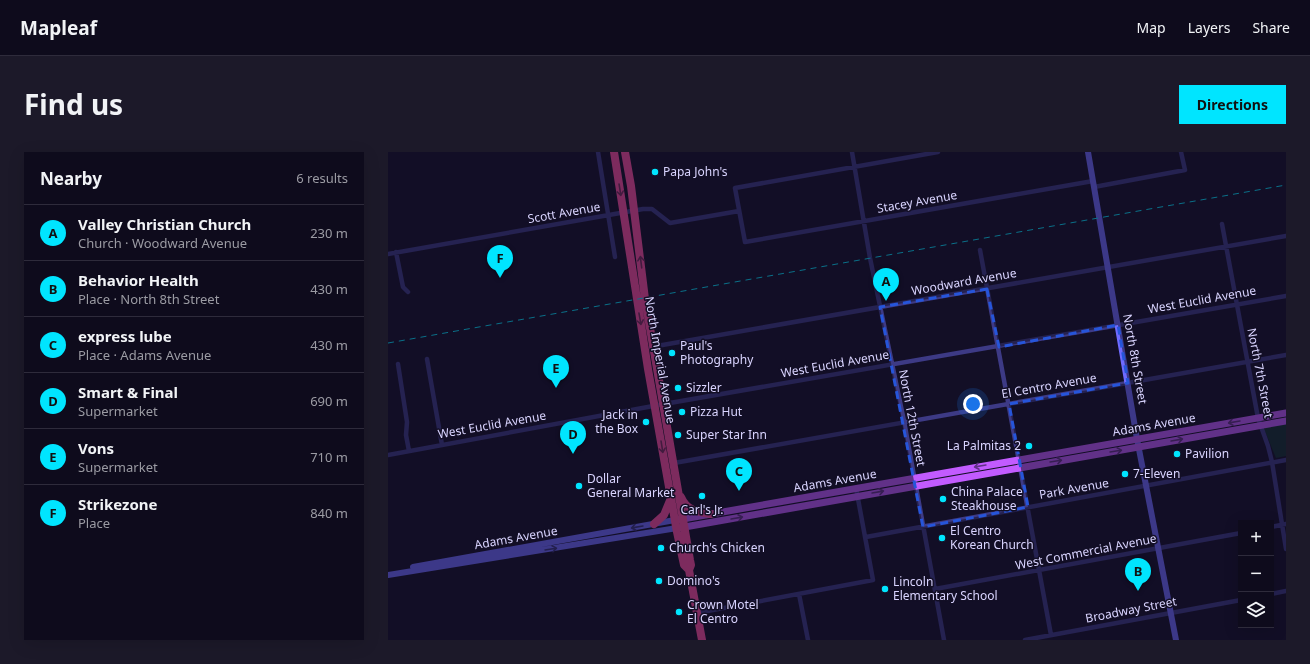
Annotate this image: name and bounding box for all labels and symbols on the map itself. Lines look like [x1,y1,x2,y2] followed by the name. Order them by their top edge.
[663,163,728,180] place label: Papa John's
[650,167,660,177] marker: Papa John's
[617,184,625,197] one-way arrow
[875,186,959,217] street label: Stacey Avenue
[526,198,602,227] street label: Scott Avenue
[487,245,513,278] pin: F
[637,256,645,269] one-way arrow
[910,264,1018,299] street label: Woodward Avenue
[873,268,899,301] pin: A
[1146,282,1258,317] street label: West Euclid Avenue
[641,295,680,425] street label: North Imperial Avenue
[636,312,644,325] one-way arrow
[1119,312,1152,406] street label: North 8th Street
[1243,326,1278,420] street label: North 7th Street
[680,337,754,368] place label: Paul's Photography
[779,346,891,381] street label: West Euclid Avenue
[667,348,677,358] marker: Paul's Photography
[543,355,569,388] pin: E
[895,368,930,468] street label: North 12th Street
[1000,369,1098,402] street label: El Centro Avenue
[686,379,722,396] place label: Sizzler
[673,383,683,393] marker: Sizzler
[963,394,983,414] your location
[690,403,743,420] place label: Pizza Hut
[595,406,639,437] place label: Jack in the Box
[436,407,548,442] street label: West Euclid Avenue
[677,407,687,417] marker: Pizza Hut
[1111,409,1197,440] street label: Adams Avenue
[641,417,651,427] marker: Jack in the Box
[1228,419,1241,427] one-way arrow
[560,421,586,454] pin: D
[686,426,767,443] place label: Super Star Inn
[673,430,683,440] marker: Super Star Inn
[1171,436,1184,444] one-way arrow
[947,437,1021,454] place label: La Palmitas 2
[659,440,667,453] one-way arrow
[1024,441,1034,451] marker: La Palmitas 2
[1185,445,1229,462] place label: Pavilion
[1109,447,1122,455] one-way arrow
[1172,449,1182,459] marker: Pavilion
[1049,457,1062,465] one-way arrow
[726,458,752,491] pin: C
[974,462,987,470] one-way arrow
[792,465,878,496] street label: Adams Avenue
[1133,465,1180,482] place label: 7-Eleven
[1120,469,1130,479] marker: 7-Eleven
[587,470,675,501] place label: Dollar General Market
[1038,474,1110,503] street label: Park Avenue
[574,481,584,491] marker: Dollar General Market
[951,483,1023,514] place label: China Palace Steakhouse
[871,488,884,496] one-way arrow
[697,491,707,501] marker: Carl's Jr.
[938,494,948,504] marker: China Palace Steakhouse
[680,501,724,518] place label: Carl's Jr.
[730,513,743,521] one-way arrow
[473,522,559,553] street label: Adams Avenue
[950,522,1034,553] place label: El Centro Korean Church
[631,523,644,531] one-way arrow
[1014,529,1158,574] street label: West Commercial Avenue
[937,533,947,543] marker: El Centro Korean Church
[669,539,765,556] place label: Church's Chicken
[656,543,666,553] marker: Church's Chicken
[544,545,557,553] one-way arrow
[1125,558,1151,591] pin: B
[667,572,720,589] place label: Domino's
[893,573,998,604] place label: Lincoln Elementary School
[654,576,664,586] marker: Domino's
[880,584,890,594] marker: Lincoln Elementary School
[1084,592,1179,627] street label: Broadway Street
[687,596,759,627] place label: Crown Motel El Centro
[674,607,684,617] marker: Crown Motel El Centro

